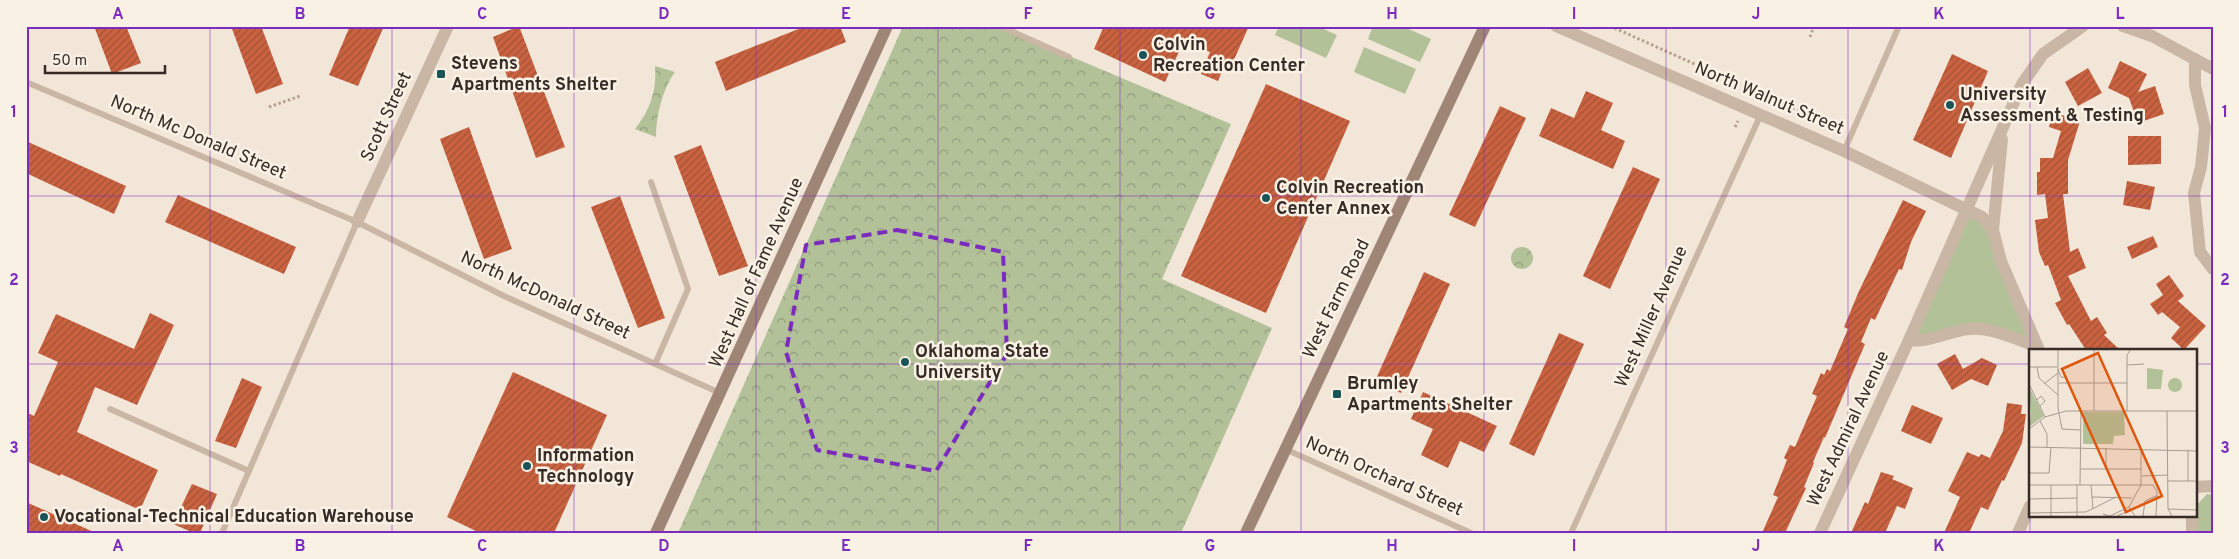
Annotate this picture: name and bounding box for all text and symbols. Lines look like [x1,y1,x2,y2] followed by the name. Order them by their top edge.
[112,5,124,25] text: A
[294,5,306,25] text: B
[477,5,487,25] text: C
[658,5,670,25] text: D
[841,5,851,25] text: E
[1023,5,1033,25] text: F
[1205,5,1215,25] text: G
[1386,5,1398,25] text: H
[1572,5,1576,25] text: I
[1752,5,1760,25] text: J
[1933,5,1945,25] text: K
[2115,5,2125,25] text: L
[1153,34,1306,78] place label: Colvin Recreation Center
[45,42,165,74] scale bar
[1137,49,1149,61] marker: Colvin Recreation Center
[52,52,87,71] text: 50 m
[451,53,617,97] place label: Stevens Apartments Shelter
[1691,57,1847,141] street label: North Walnut Street
[356,68,418,166] street label: Scott Street
[435,68,447,80] marker: Stevens Apartments Shelter
[1960,84,2144,128] place label: University Assessment & Testing
[107,91,289,185] street label: North Mc Donald Street
[1944,99,1956,111] marker: University Assessment & Testing
[11,103,17,123] text: 1
[2222,103,2228,123] text: 1
[705,174,809,372] street label: West Hall of Fame Avenue
[1276,177,1424,221] place label: Colvin Recreation Center Annex
[1260,192,1272,204] marker: Colvin Recreation Center Annex
[1298,236,1376,362] street label: West Farm Road
[1610,243,1694,391] street label: West Miller Avenue
[456,247,634,345] street label: North McDonald Street
[9,271,19,291] text: 2
[2220,271,2230,291] text: 2
[915,341,1049,385] place label: Oklahoma State University
[1803,347,1895,511] street label: West Admiral Avenue
[2029,349,2196,516] inset map
[899,356,911,368] marker: Oklahoma State University
[1347,373,1513,417] place label: Brumley Apartments Shelter
[1331,388,1343,400] marker: Brumley Apartments Shelter
[1302,432,1466,522] street label: North Orchard Street
[9,439,19,459] text: 3
[2220,439,2230,459] text: 3
[537,445,634,489] place label: Information Technology
[521,460,533,472] marker: Information Technology
[54,506,414,529] place label: Vocational-Technical Education Warehouse
[38,511,50,523] marker: Vocational-Technical Education Warehouse
[112,537,124,557] text: A
[294,537,306,557] text: B
[477,537,487,557] text: C
[658,537,670,557] text: D
[841,537,851,557] text: E
[1023,537,1033,557] text: F
[1205,537,1215,557] text: G
[1386,537,1398,557] text: H
[1572,537,1576,557] text: I
[1752,537,1760,557] text: J
[1933,537,1945,557] text: K
[2115,537,2125,557] text: L

